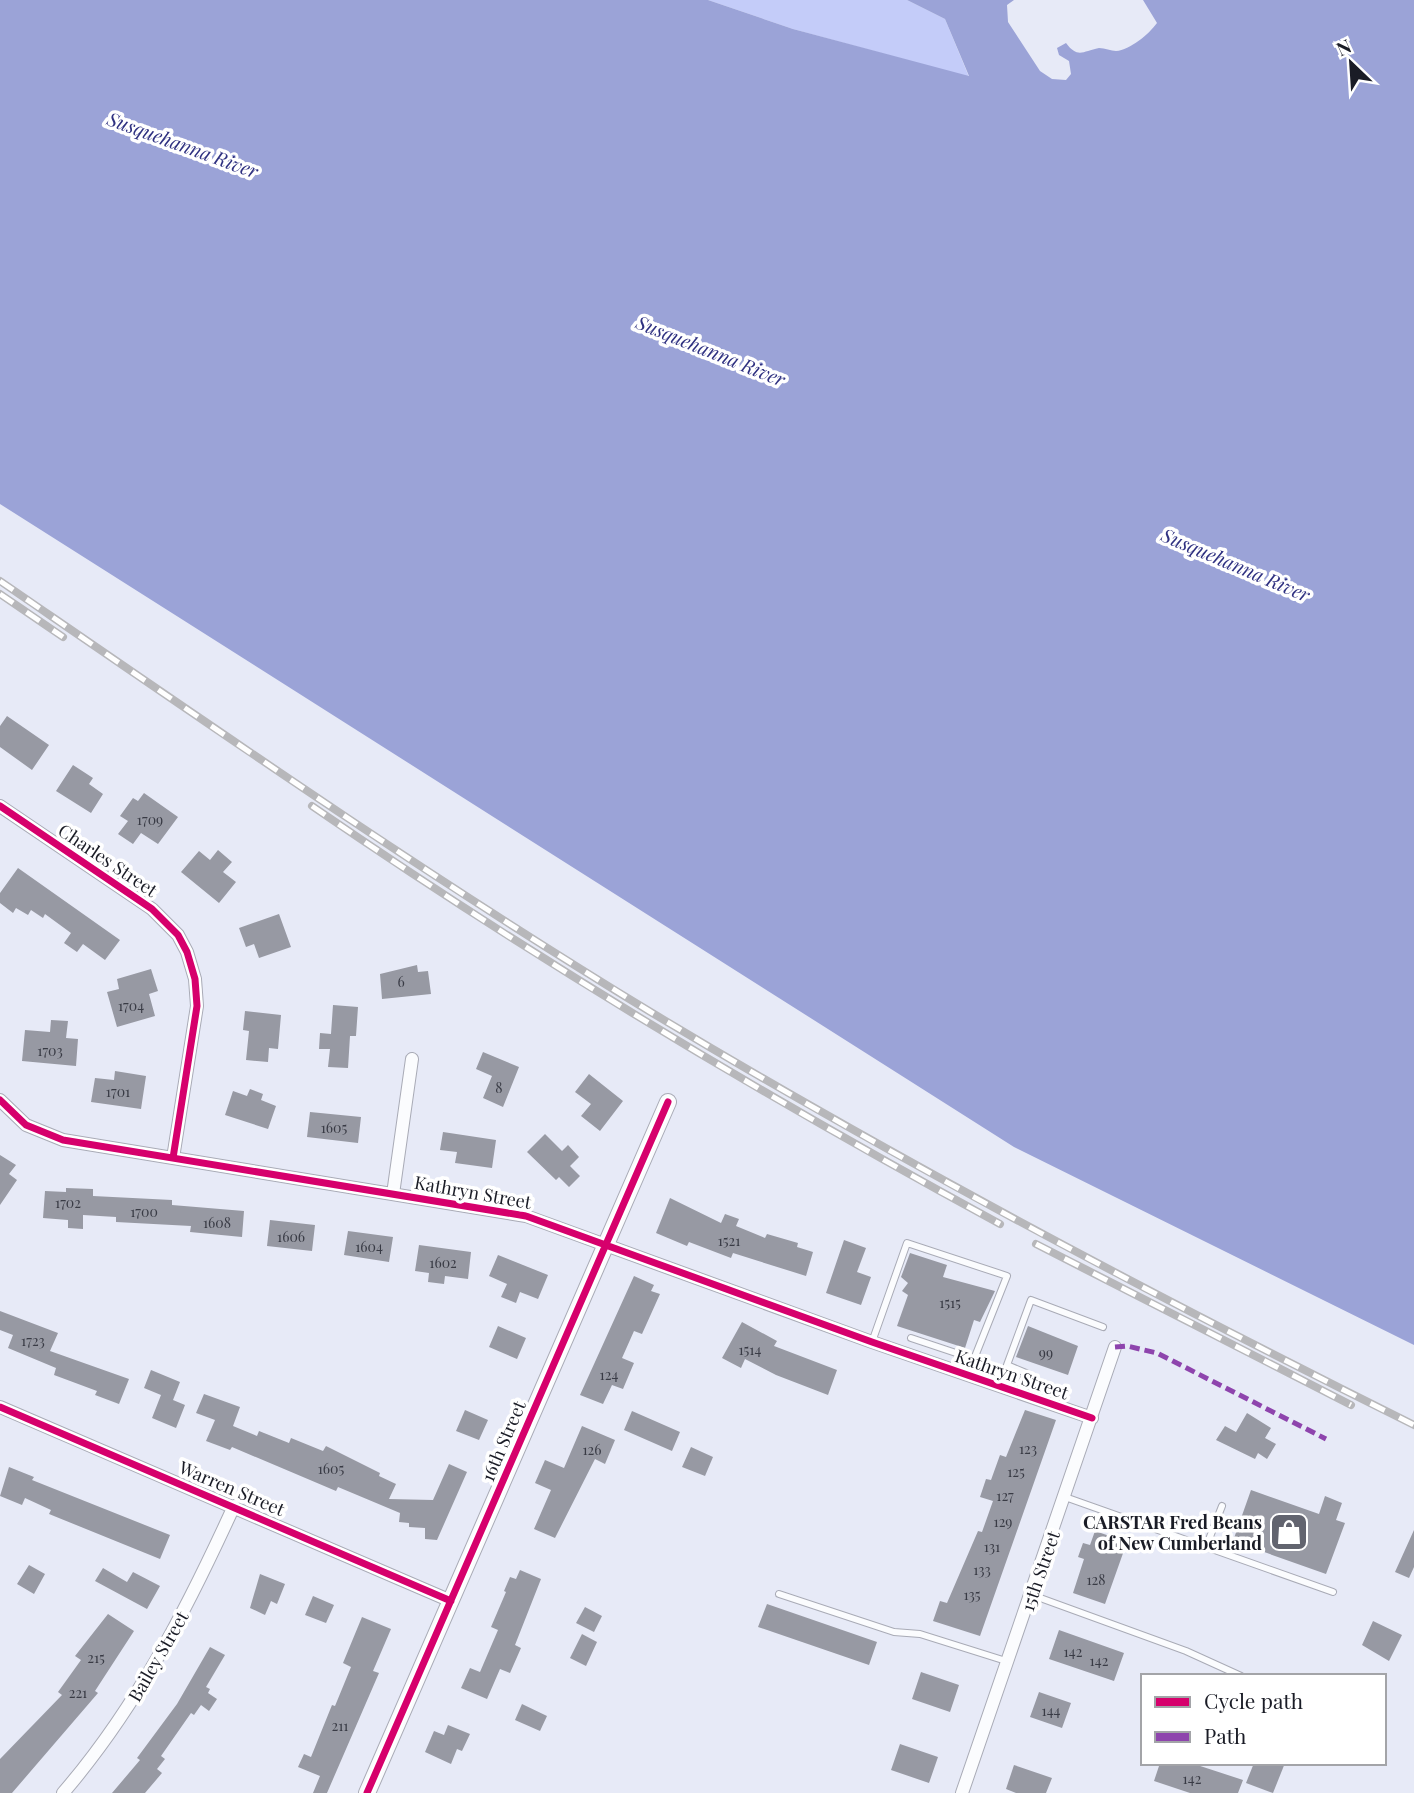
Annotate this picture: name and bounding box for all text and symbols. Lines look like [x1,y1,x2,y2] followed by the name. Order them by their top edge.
[1316,28,1386,98] north arrow
[1332,32,1355,61] text: N
[103,104,263,184] water label: Susquehanna River
[632,308,790,392] water label: Susquehanna River
[1157,521,1315,607] water label: Susquehanna River
[137,810,163,829] house number: 1709
[54,818,163,902] street label: Charles Street
[397,972,405,991] house number: 6
[118,996,144,1015] house number: 1704
[37,1041,63,1060] house number: 1703
[495,1078,503,1097] house number: 8
[106,1082,130,1101] house number: 1701
[321,1118,347,1137] house number: 1605
[413,1170,534,1214] street label: Kathryn Street
[55,1193,81,1212] house number: 1702
[130,1202,158,1221] house number: 1700
[203,1213,231,1232] house number: 1608
[277,1227,305,1246] house number: 1606
[718,1231,740,1250] house number: 1521
[355,1237,383,1256] house number: 1604
[429,1253,457,1272] house number: 1602
[939,1293,961,1312] house number: 1515
[21,1331,45,1350] house number: 1723
[739,1340,762,1359] house number: 1514
[952,1343,1072,1405] street label: Kathryn Street
[1039,1343,1053,1362] house number: 99
[600,1365,618,1384] house number: 124
[475,1396,531,1485] street label: 16th Street
[1019,1439,1037,1458] house number: 123
[582,1440,602,1459] house number: 126
[175,1455,289,1521] street label: Warren Street
[318,1459,344,1478] house number: 1605
[1007,1462,1025,1481] house number: 125
[996,1486,1014,1505] house number: 127
[1083,1510,1262,1555] place label: CARSTAR Fred Beans of New Cumberland
[1268,1511,1310,1553] shop icon: CARSTAR Fred Beans of New Cumberland
[993,1512,1013,1531] house number: 129
[1015,1527,1065,1614] street label: 15th Street
[984,1537,1000,1556] house number: 131
[973,1560,991,1579] house number: 133
[1086,1570,1106,1589] house number: 128
[963,1585,981,1604] house number: 135
[122,1606,194,1706] street label: Bailey Street
[1064,1642,1083,1661] house number: 142
[87,1648,105,1667] house number: 215
[1090,1651,1109,1670] house number: 142
[1141,1674,1386,1765] legend
[69,1683,87,1702] house number: 221
[1204,1686,1304,1714] text: Cycle path
[1041,1701,1061,1720] house number: 144
[331,1716,349,1735] house number: 211
[1204,1721,1247,1749] text: Path
[1183,1769,1202,1788] house number: 142

